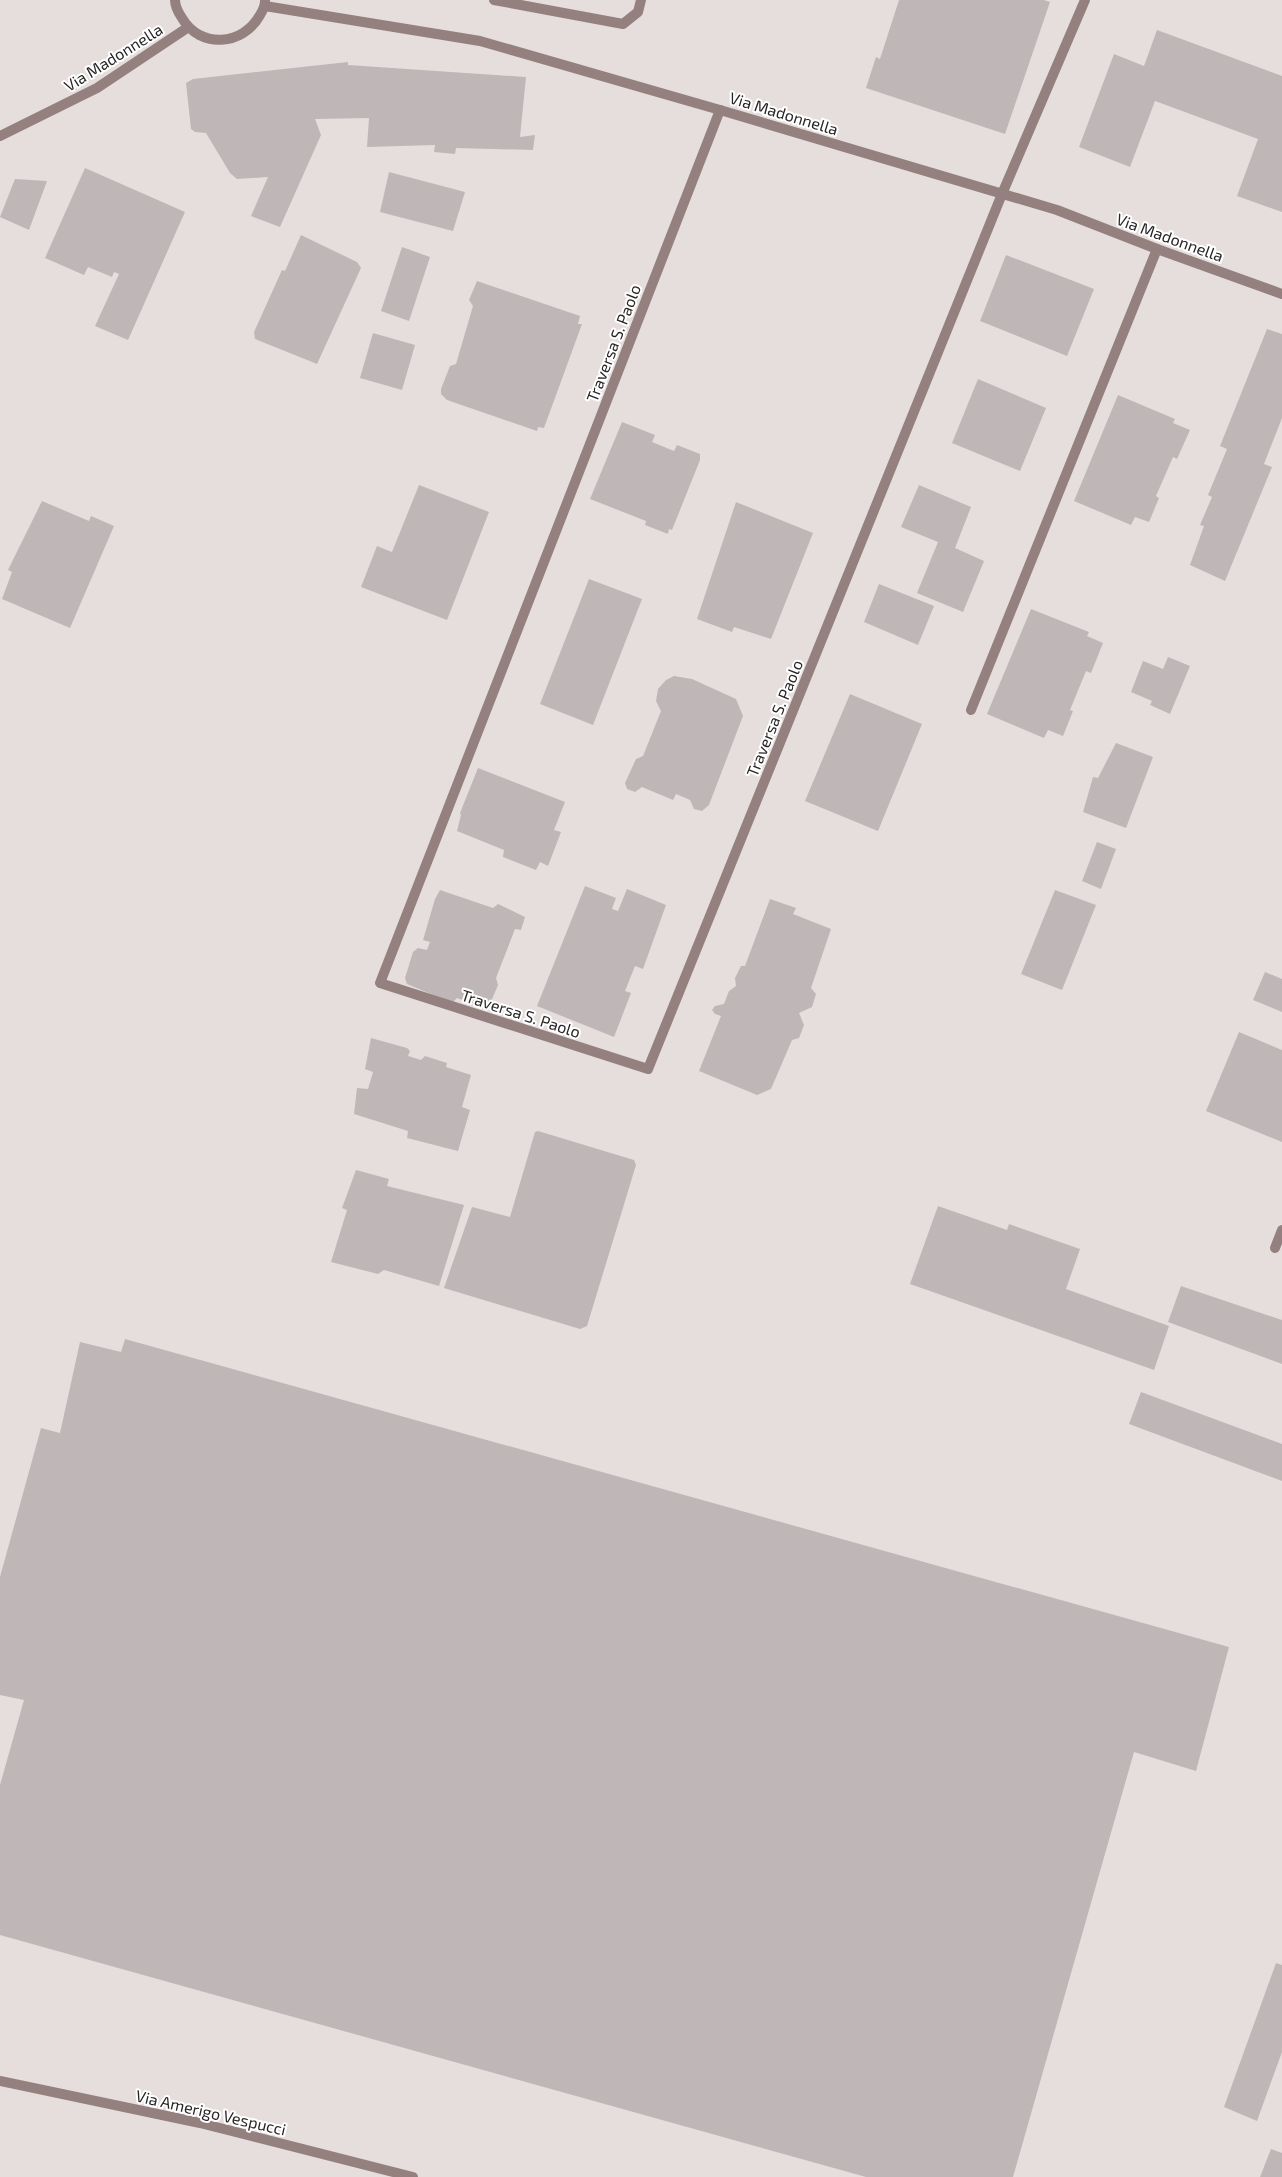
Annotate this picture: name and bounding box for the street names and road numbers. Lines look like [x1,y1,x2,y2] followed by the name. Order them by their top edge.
[60,19,166,95] street label: Via Madonnella
[727,87,841,139] street label: Via Madonnella
[1114,209,1226,265] street label: Via Madonnella
[582,282,644,404] street label: Traversa S. Paolo
[742,657,806,779] street label: Traversa S. Paolo
[459,985,583,1041] street label: Traversa S. Paolo
[134,2085,288,2139] street label: Via Amerigo Vespucci

